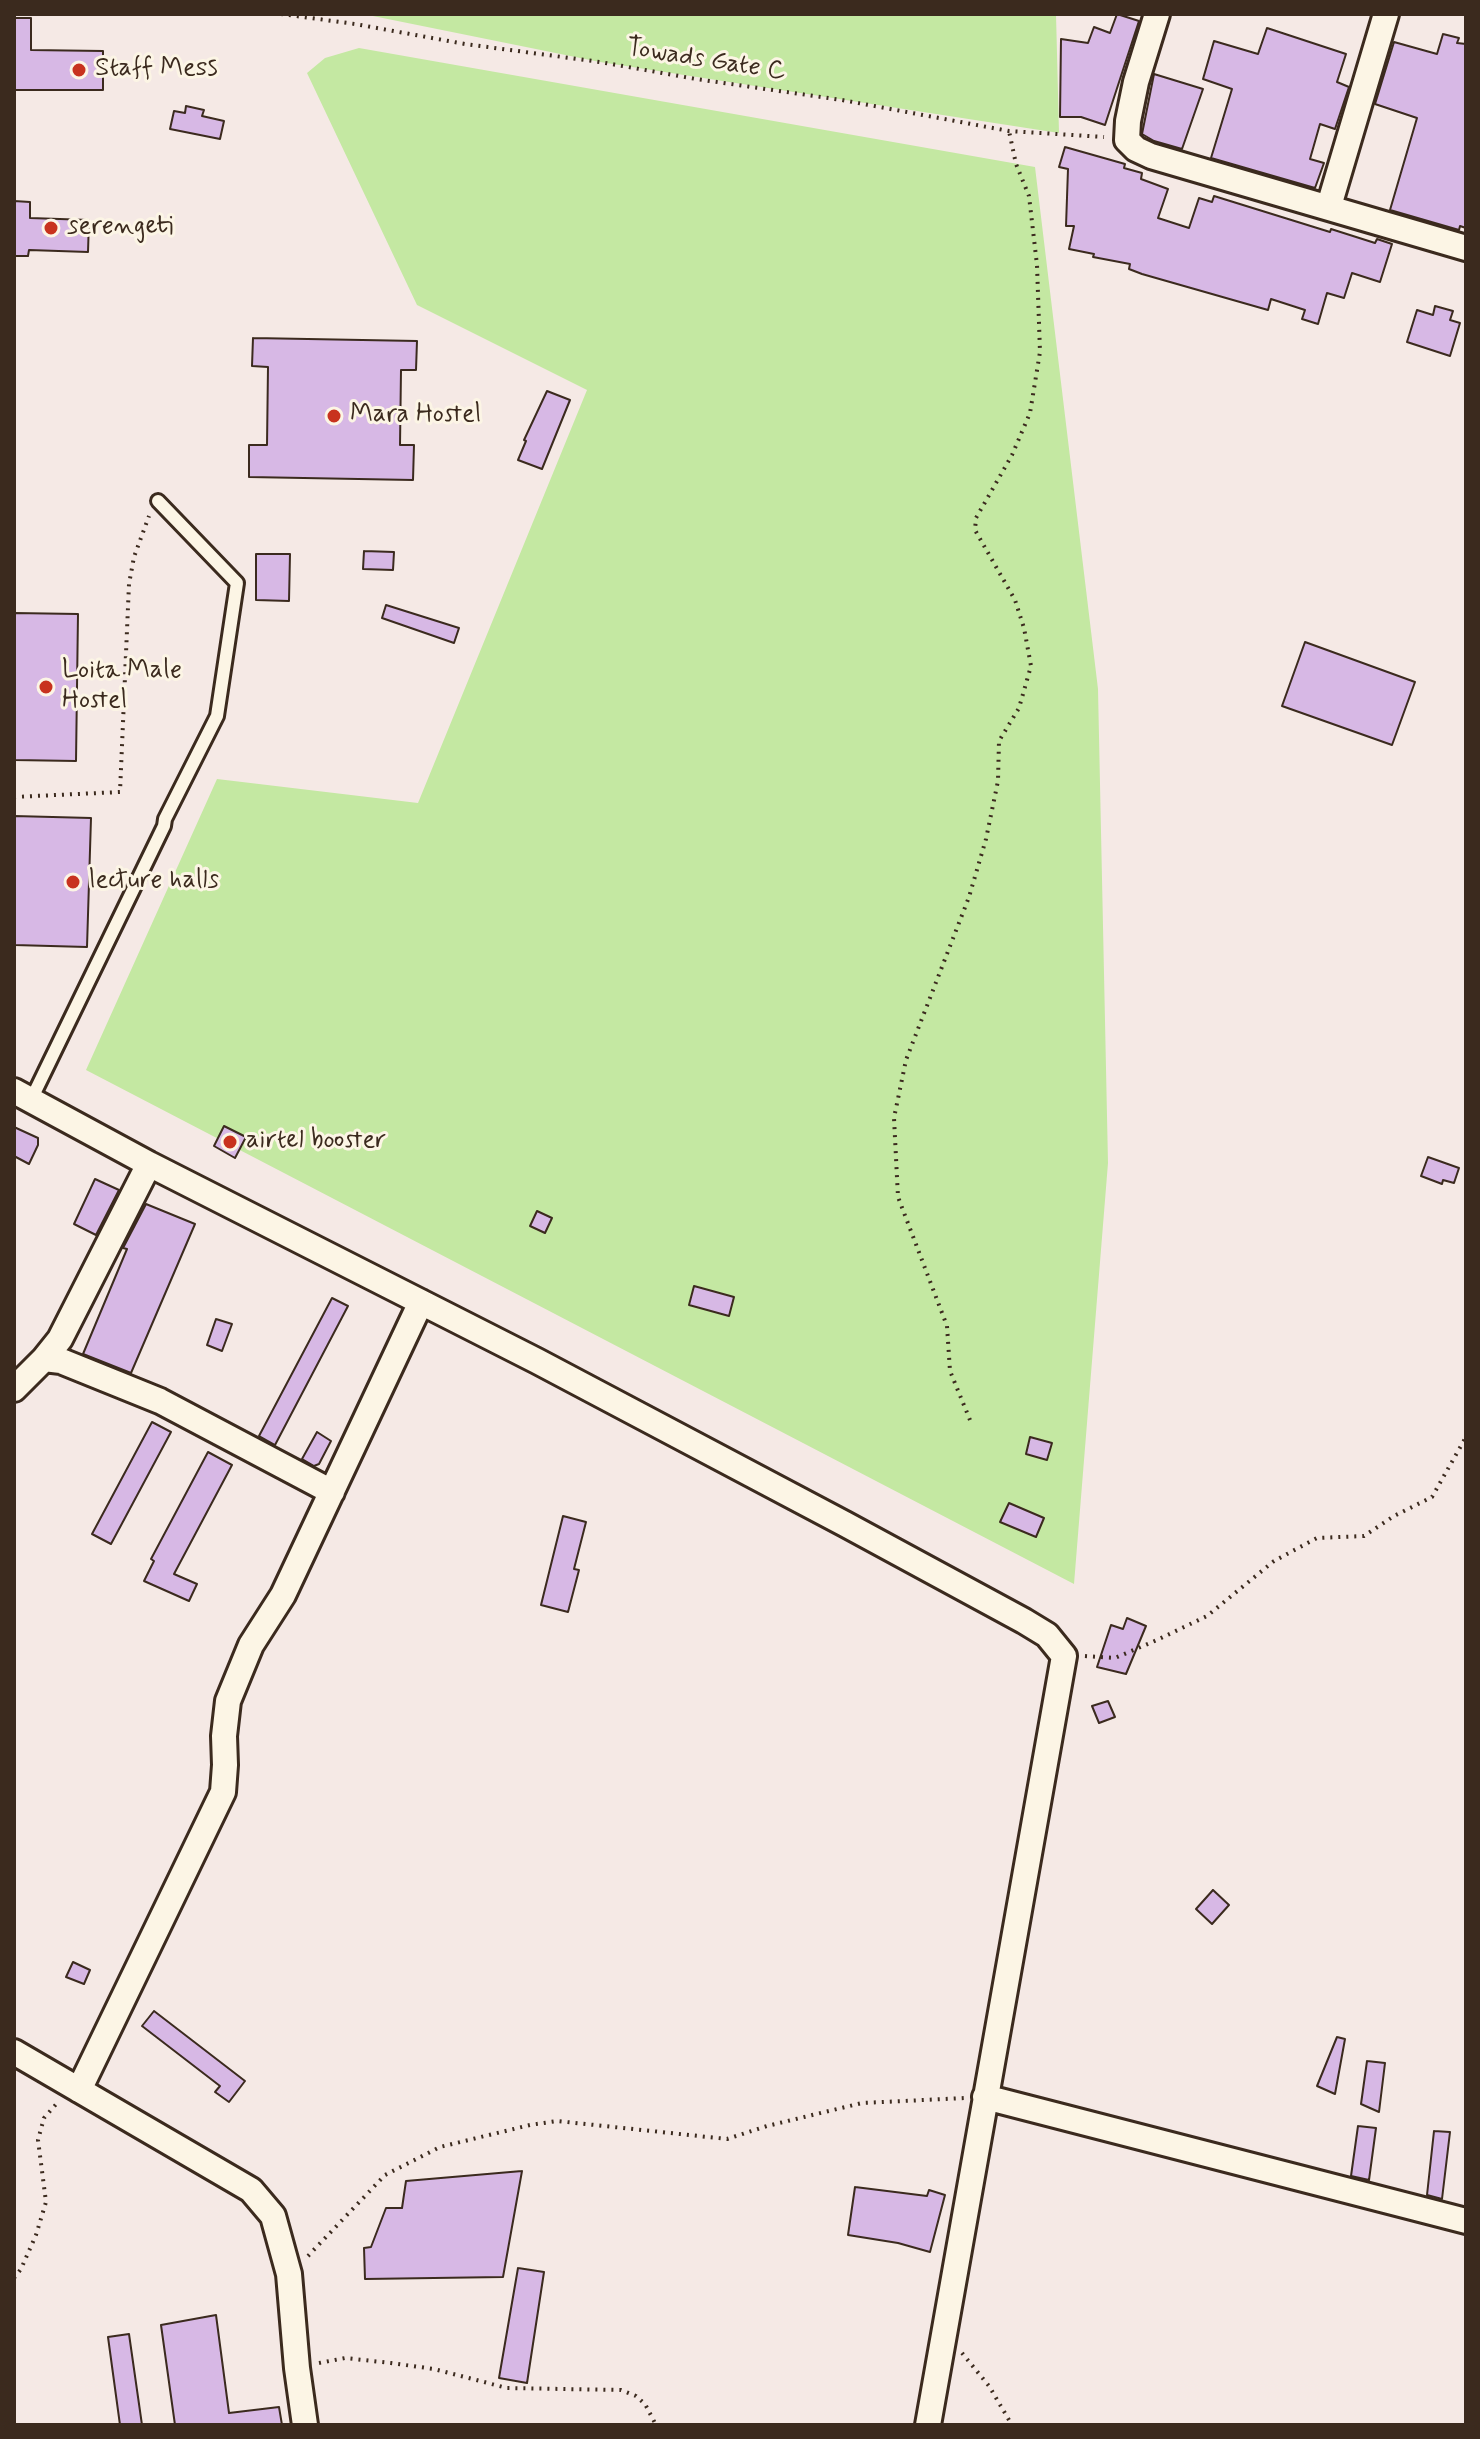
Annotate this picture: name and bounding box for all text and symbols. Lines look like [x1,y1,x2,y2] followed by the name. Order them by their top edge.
[624,33,788,89] street label: Towads Gate C
[95,54,218,86] place label: Staff Mess
[70,61,88,79] marker: Staff Mess
[67,212,173,244] place label: serengeti
[42,219,60,237] marker: serengeti
[350,400,481,432] place label: Mara Hostel
[325,407,343,425] marker: Mara Hostel
[62,656,182,718] place label: Loita Male Hostel
[37,678,55,696] marker: Loita Male Hostel
[89,866,219,898] place label: lecture halls
[64,873,82,891] marker: lecture halls
[246,1126,386,1158] place label: airtel booster
[221,1133,239,1151] marker: airtel booster

